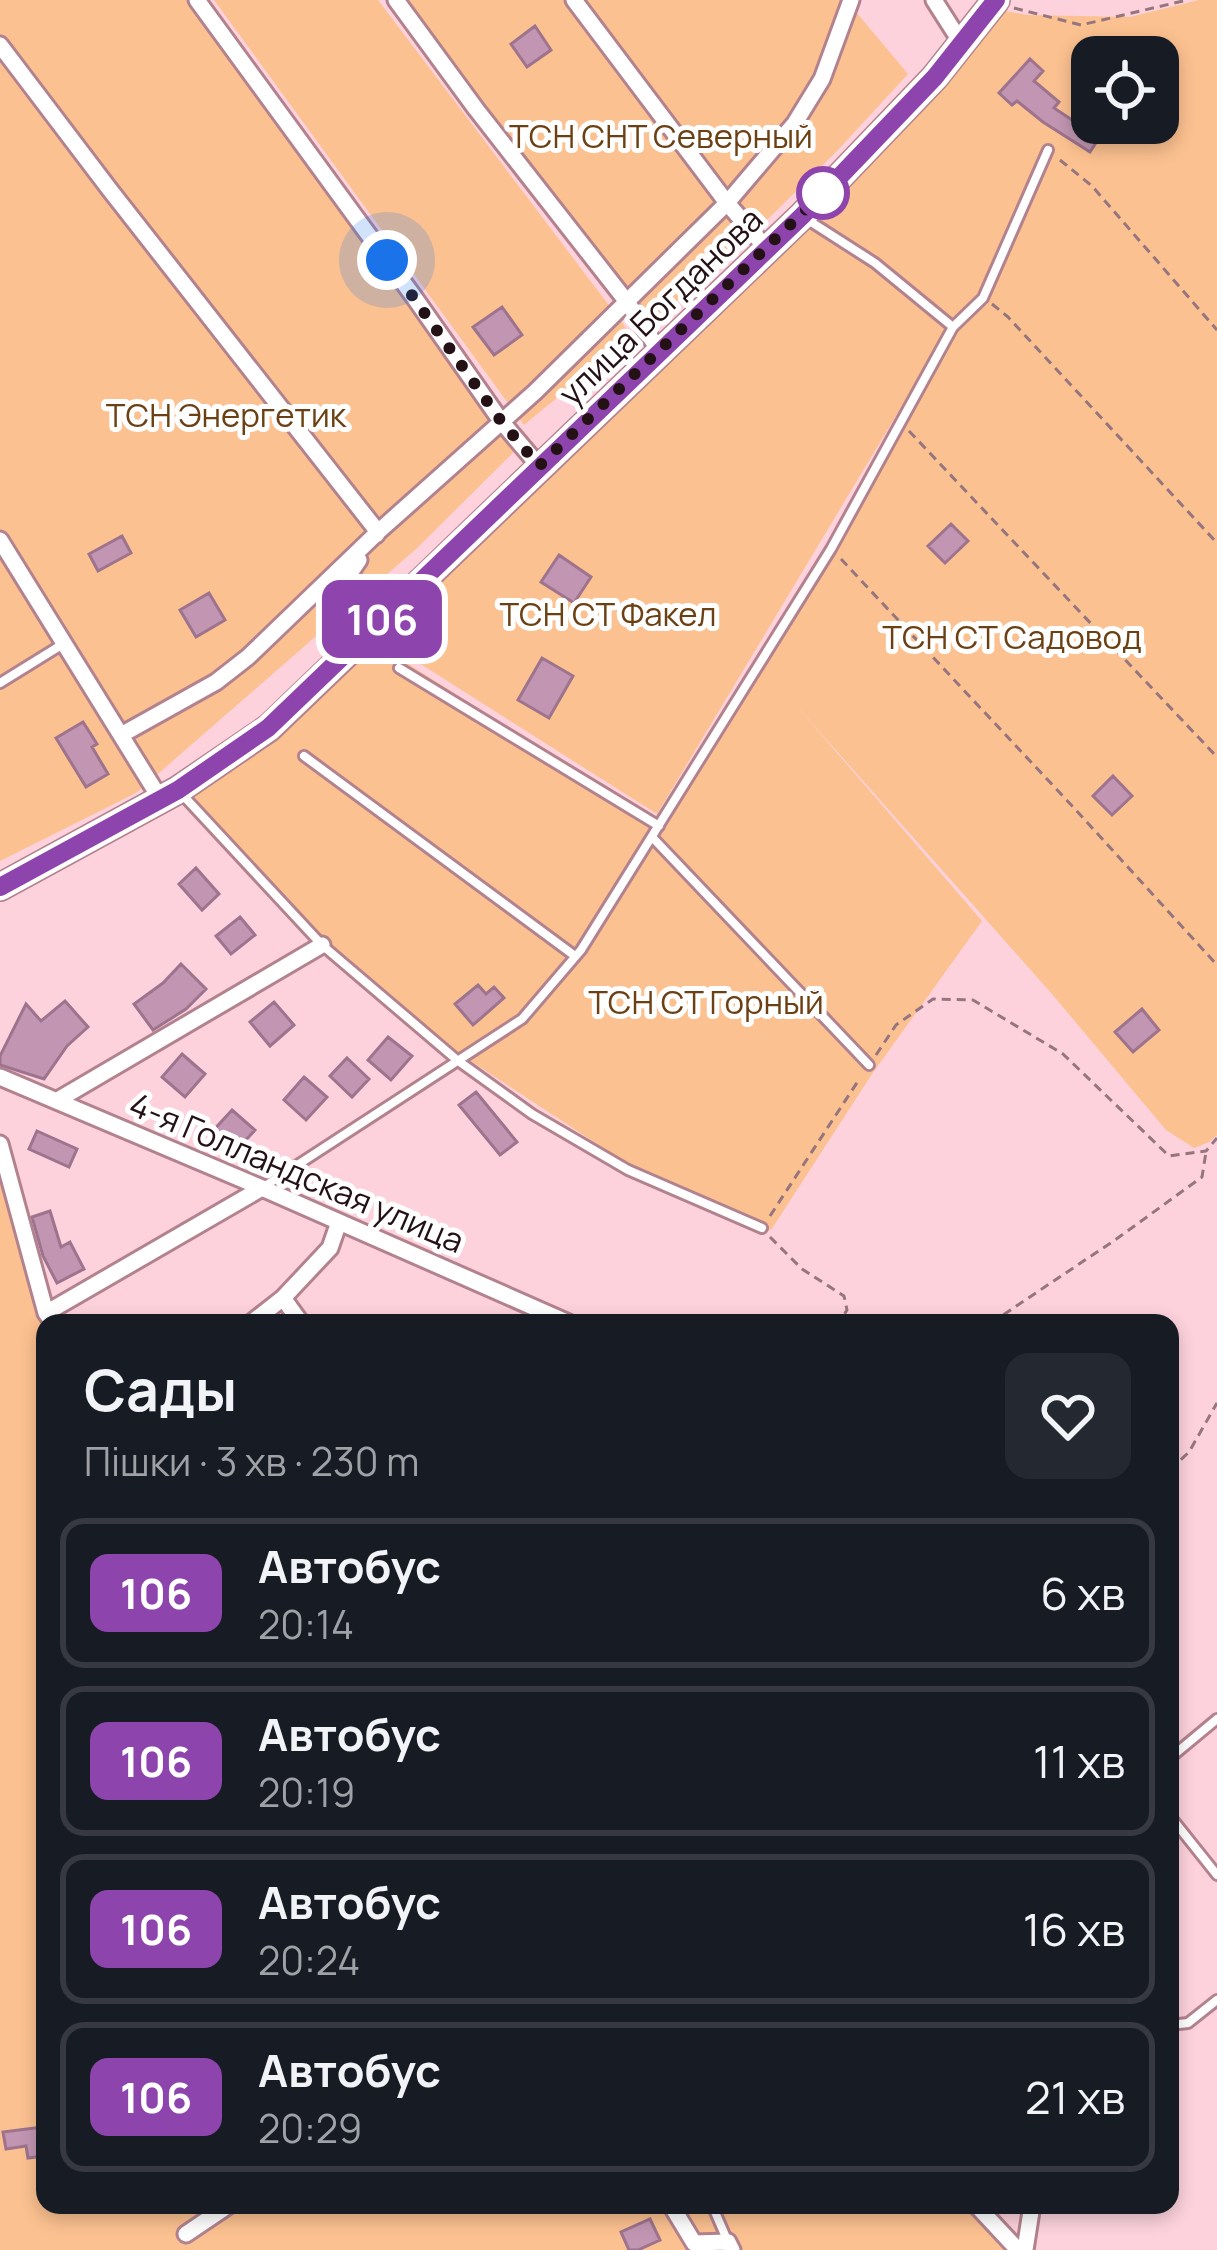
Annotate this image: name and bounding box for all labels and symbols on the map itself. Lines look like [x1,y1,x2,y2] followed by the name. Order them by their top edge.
[509,113,813,158] park label: ТСН СНТ Северный
[798,168,848,218] unlabelled marker
[548,197,772,415] street label: улица Богданова
[357,230,417,290] your location
[106,392,348,437] park label: ТСН Энергетик
[313,580,451,658] line badge: 106
[499,591,717,636] park label: ТСН СТ Факел
[882,614,1142,659] park label: ТСН СТ Садовод
[588,979,824,1024] park label: ТСН СТ Горный
[123,1081,471,1263] street label: 4-я Голландская улица

